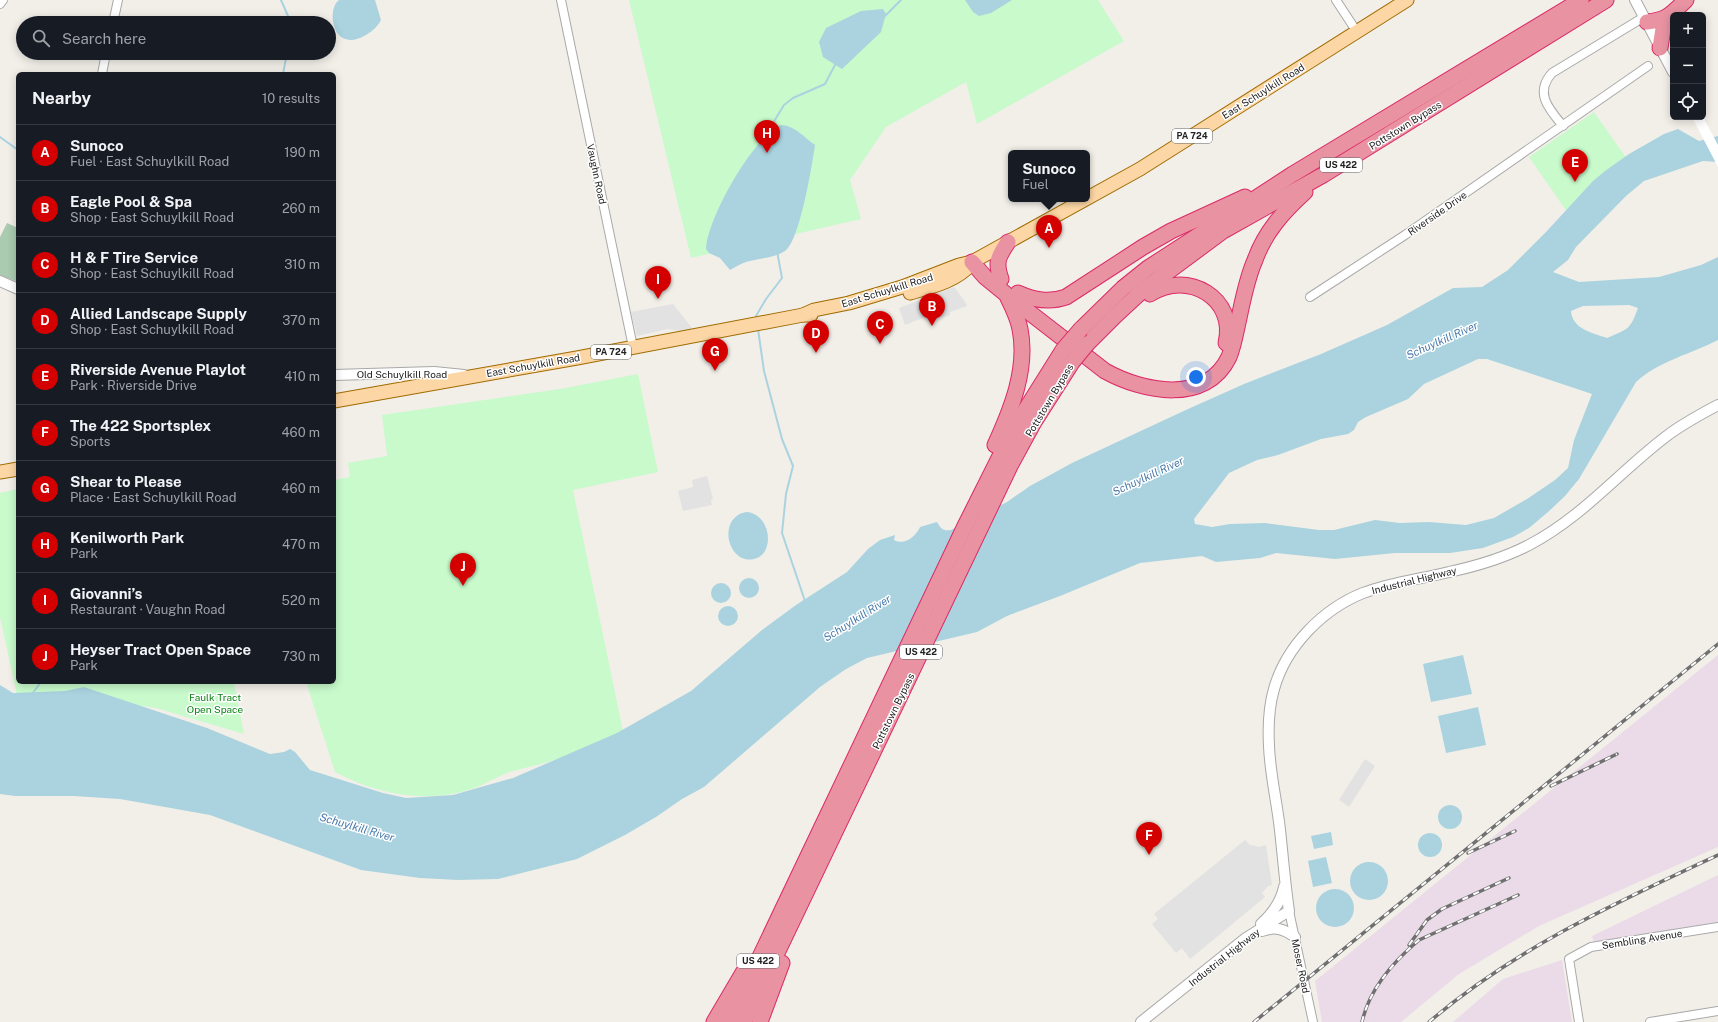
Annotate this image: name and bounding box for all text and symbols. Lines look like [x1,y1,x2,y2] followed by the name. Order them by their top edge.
[1670,12,1706,120] map controls
[1670,12,1706,48] button: +
[16,16,336,60] search box
[30,27,52,49] icon: search
[62,30,146,47] text: Search here
[1670,48,1706,84] button: −
[1220,61,1306,121] street label: East Schuylkill Road
[1670,84,1706,120] button: locate
[32,88,91,108] text: Nearby
[262,91,320,106] text: 10 results
[1367,98,1443,152] street label: Pottstown Bypass
[754,120,780,153] pin: H
[1172,129,1212,143] road number: PA 724
[70,137,124,154] text: Sunoco
[585,143,609,205] street label: Vaughn Road
[40,145,50,160] text: A
[284,145,320,160] text: 190 m
[1562,149,1588,182] pin: E
[1008,150,1090,202] popup
[70,154,229,169] text: Fuel · East Schuylkill Road
[1320,158,1362,172] road number: US 422
[1022,160,1076,177] text: Sunoco
[1022,177,1049,192] text: Fuel
[1405,188,1469,238] street label: Riverside Drive
[70,193,192,210] text: Eagle Pool & Spa
[41,201,49,216] text: B
[282,201,320,216] text: 260 m
[70,210,234,225] text: Shop · East Schuylkill Road
[1036,215,1062,248] pin: A
[70,249,198,266] text: H & F Tire Service
[40,257,50,272] text: C
[284,257,320,272] text: 310 m
[70,266,234,281] text: Shop · East Schuylkill Road
[645,266,671,299] pin: I
[840,270,934,310] street label: East Schuylkill Road
[919,293,945,326] pin: B
[70,305,247,322] text: Allied Landscape Supply
[867,311,893,344] pin: C
[40,313,50,328] text: D
[282,313,320,328] text: 370 m
[1404,319,1480,361] water label: Schuylkill River
[803,320,829,353] pin: D
[70,322,234,337] text: Shop · East Schuylkill Road
[702,338,728,371] pin: G
[591,345,631,359] road number: PA 724
[485,351,581,379] street label: East Schuylkill Road
[70,361,246,378] text: Riverside Avenue Playlot
[1023,361,1075,439] street label: Pottstown Bypass
[1186,367,1206,387] your location
[357,368,447,380] street label: Old Schuylkill Road
[41,369,49,384] text: E
[284,369,320,384] text: 410 m
[70,378,197,393] text: Park · Riverside Drive
[70,417,211,434] text: The 422 Sportsplex
[41,425,49,440] text: F
[281,425,320,440] text: 460 m
[70,434,110,449] text: Sports
[1111,454,1186,498] water label: Schuylkill River
[70,473,182,490] text: Shear to Please
[40,481,50,496] text: G
[281,481,320,496] text: 460 m
[70,490,236,505] text: Place · East Schuylkill Road
[70,529,184,546] text: Kenilworth Park
[40,537,50,552] text: H
[282,537,320,552] text: 470 m
[70,546,98,561] text: Park
[450,553,476,586] pin: J
[1370,564,1458,596] street label: Industrial Highway
[70,585,142,602] text: Giovanni’s
[821,592,894,643] water label: Schuylkill River
[43,593,47,608] text: I
[282,593,320,608] text: 520 m
[70,602,225,617] text: Restaurant · Vaughn Road
[70,641,251,658] text: Heyser Tract Open Space
[900,645,942,659] road number: US 422
[42,649,48,664] text: J
[282,649,320,664] text: 730 m
[70,658,98,673] text: Park
[869,671,917,751] street label: Pottstown Bypass
[187,691,243,715] park label: Faulk Tract Open Space
[318,811,396,844] water label: Schuylkill River
[1136,822,1162,855] pin: F
[1186,925,1262,988] street label: Industrial Highway
[1601,927,1683,951] street label: Sembling Avenue
[1289,938,1313,994] street label: Moser Road
[737,954,779,968] road number: US 422

